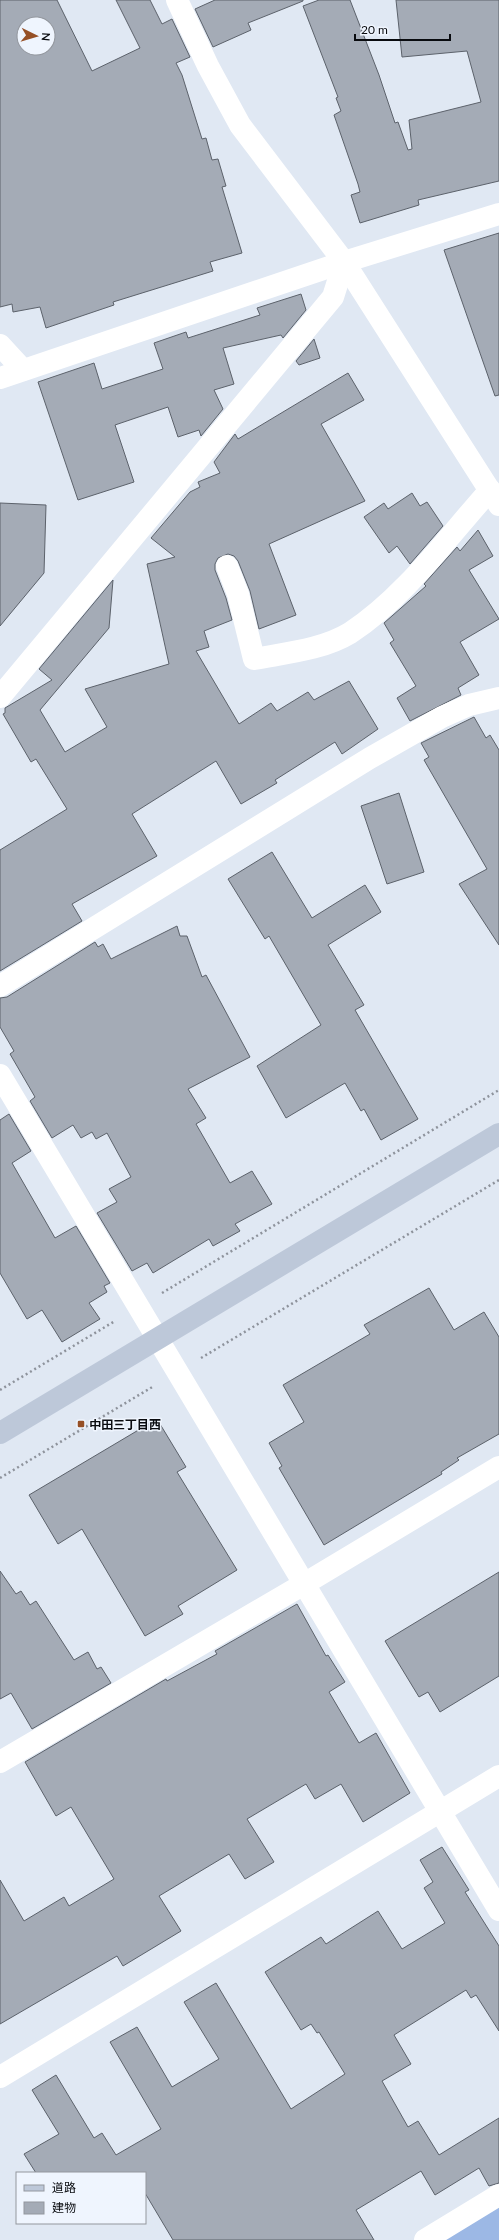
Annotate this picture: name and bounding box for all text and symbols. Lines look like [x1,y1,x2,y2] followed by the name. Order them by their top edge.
[16,16,56,56] north arrow
[355,16,450,42] scale bar
[361,22,388,37] text: 20 m
[40,32,53,42] text: N
[89,1417,161,1432] place label: 中田三丁目西
[76,1419,86,1429] marker: 中田三丁目西
[16,2172,146,2224] legend
[52,2180,76,2195] text: 道路
[52,2200,76,2215] text: 建物

